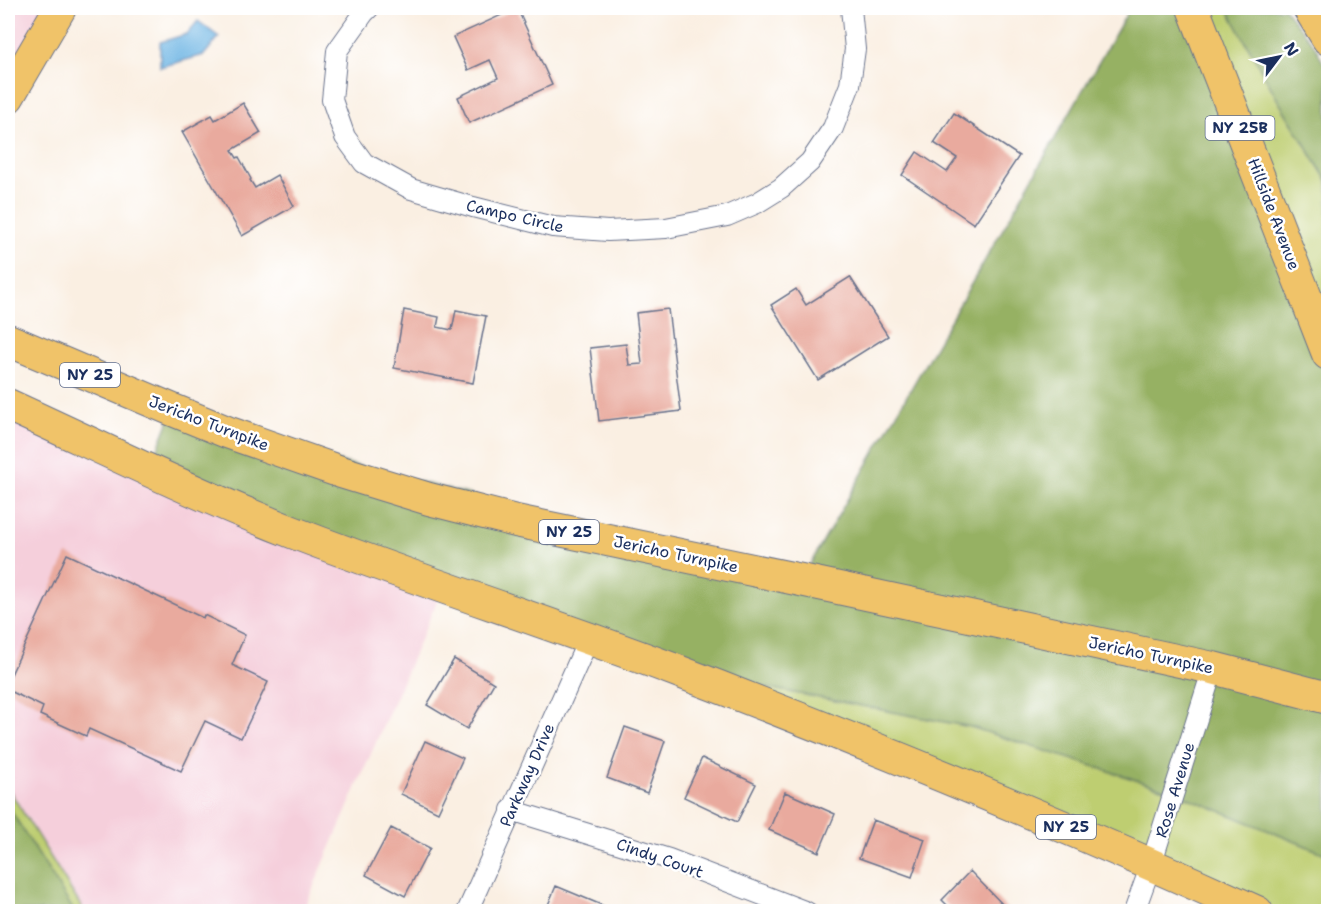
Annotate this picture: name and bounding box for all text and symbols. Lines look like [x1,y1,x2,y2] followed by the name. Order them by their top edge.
[1249,27,1309,87] north arrow
[1279,38,1304,60] text: N
[1206,116,1274,140] road number: NY 25B
[1243,155,1305,273] street label: Hillside Avenue
[464,195,566,237] street label: Campo Circle
[60,363,120,387] road number: NY 25
[146,390,272,456] street label: Jericho Turnpike
[539,520,599,544] road number: NY 25
[612,531,740,577] street label: Jericho Turnpike
[1087,632,1215,678] street label: Jericho Turnpike
[495,720,559,830] street label: Parkway Drive
[1151,740,1199,840] street label: Rose Avenue
[1036,815,1096,839] road number: NY 25
[614,833,706,883] street label: Cindy Court

